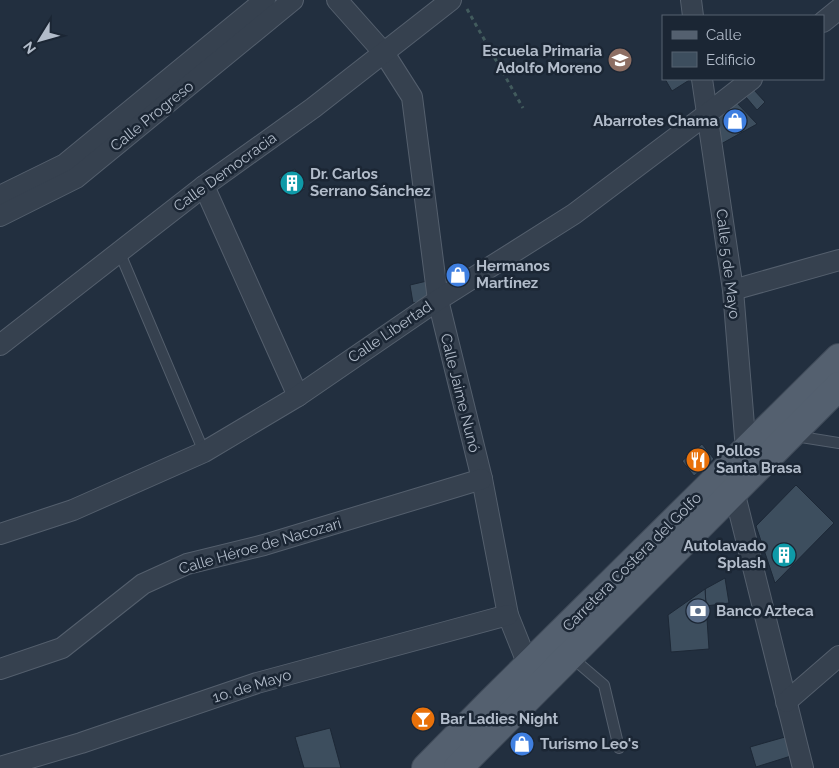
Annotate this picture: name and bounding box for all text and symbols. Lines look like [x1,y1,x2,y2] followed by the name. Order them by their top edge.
[15,15,65,65] north arrow
[662,15,824,80] legend
[706,26,742,44] text: Calle
[20,39,39,57] text: N
[482,42,602,77] place label: Escuela Primaria Adolfo Moreno
[607,47,633,73] school or university icon: Escuela Primaria Adolfo Moreno
[706,51,756,69] text: Edificio
[107,77,197,155] street label: Calle Progreso
[722,108,748,134] shop icon: Abarrotes Chama
[593,112,718,130] place label: Abarrotes Chama
[170,129,280,215] street label: Calle Democracia
[310,165,431,200] place label: Dr. Carlos Serrano Sánchez
[279,170,305,196] building icon: Dr. Carlos Serrano Sánchez
[712,208,744,320] street label: Calle 5 de Mayo
[476,257,550,292] place label: Hermanos Martínez
[445,262,471,288] shop icon: Hermanos Martínez
[345,297,435,367] street label: Calle Libertad
[437,332,484,454] street label: Calle Jaime Nunó
[716,442,802,477] place label: Pollos Santa Brasa
[685,447,711,473] restaurant icon: Pollos Santa Brasa
[559,489,705,635] street label: Carretera Costera del Golfo
[177,514,343,578] street label: Calle Héroe de Nacozari
[684,537,766,572] place label: Autolavado Splash
[771,542,797,568] building icon: Autolavado Splash
[685,598,711,624] bank icon: Banco Azteca
[716,602,814,620] place label: Banco Azteca
[210,665,294,707] street label: 1o. de Mayo
[410,706,436,732] bar icon: Bar Ladies Night
[440,710,559,728] place label: Bar Ladies Night
[509,731,535,757] shop icon: Turismo Leo's
[540,735,639,753] place label: Turismo Leo's

